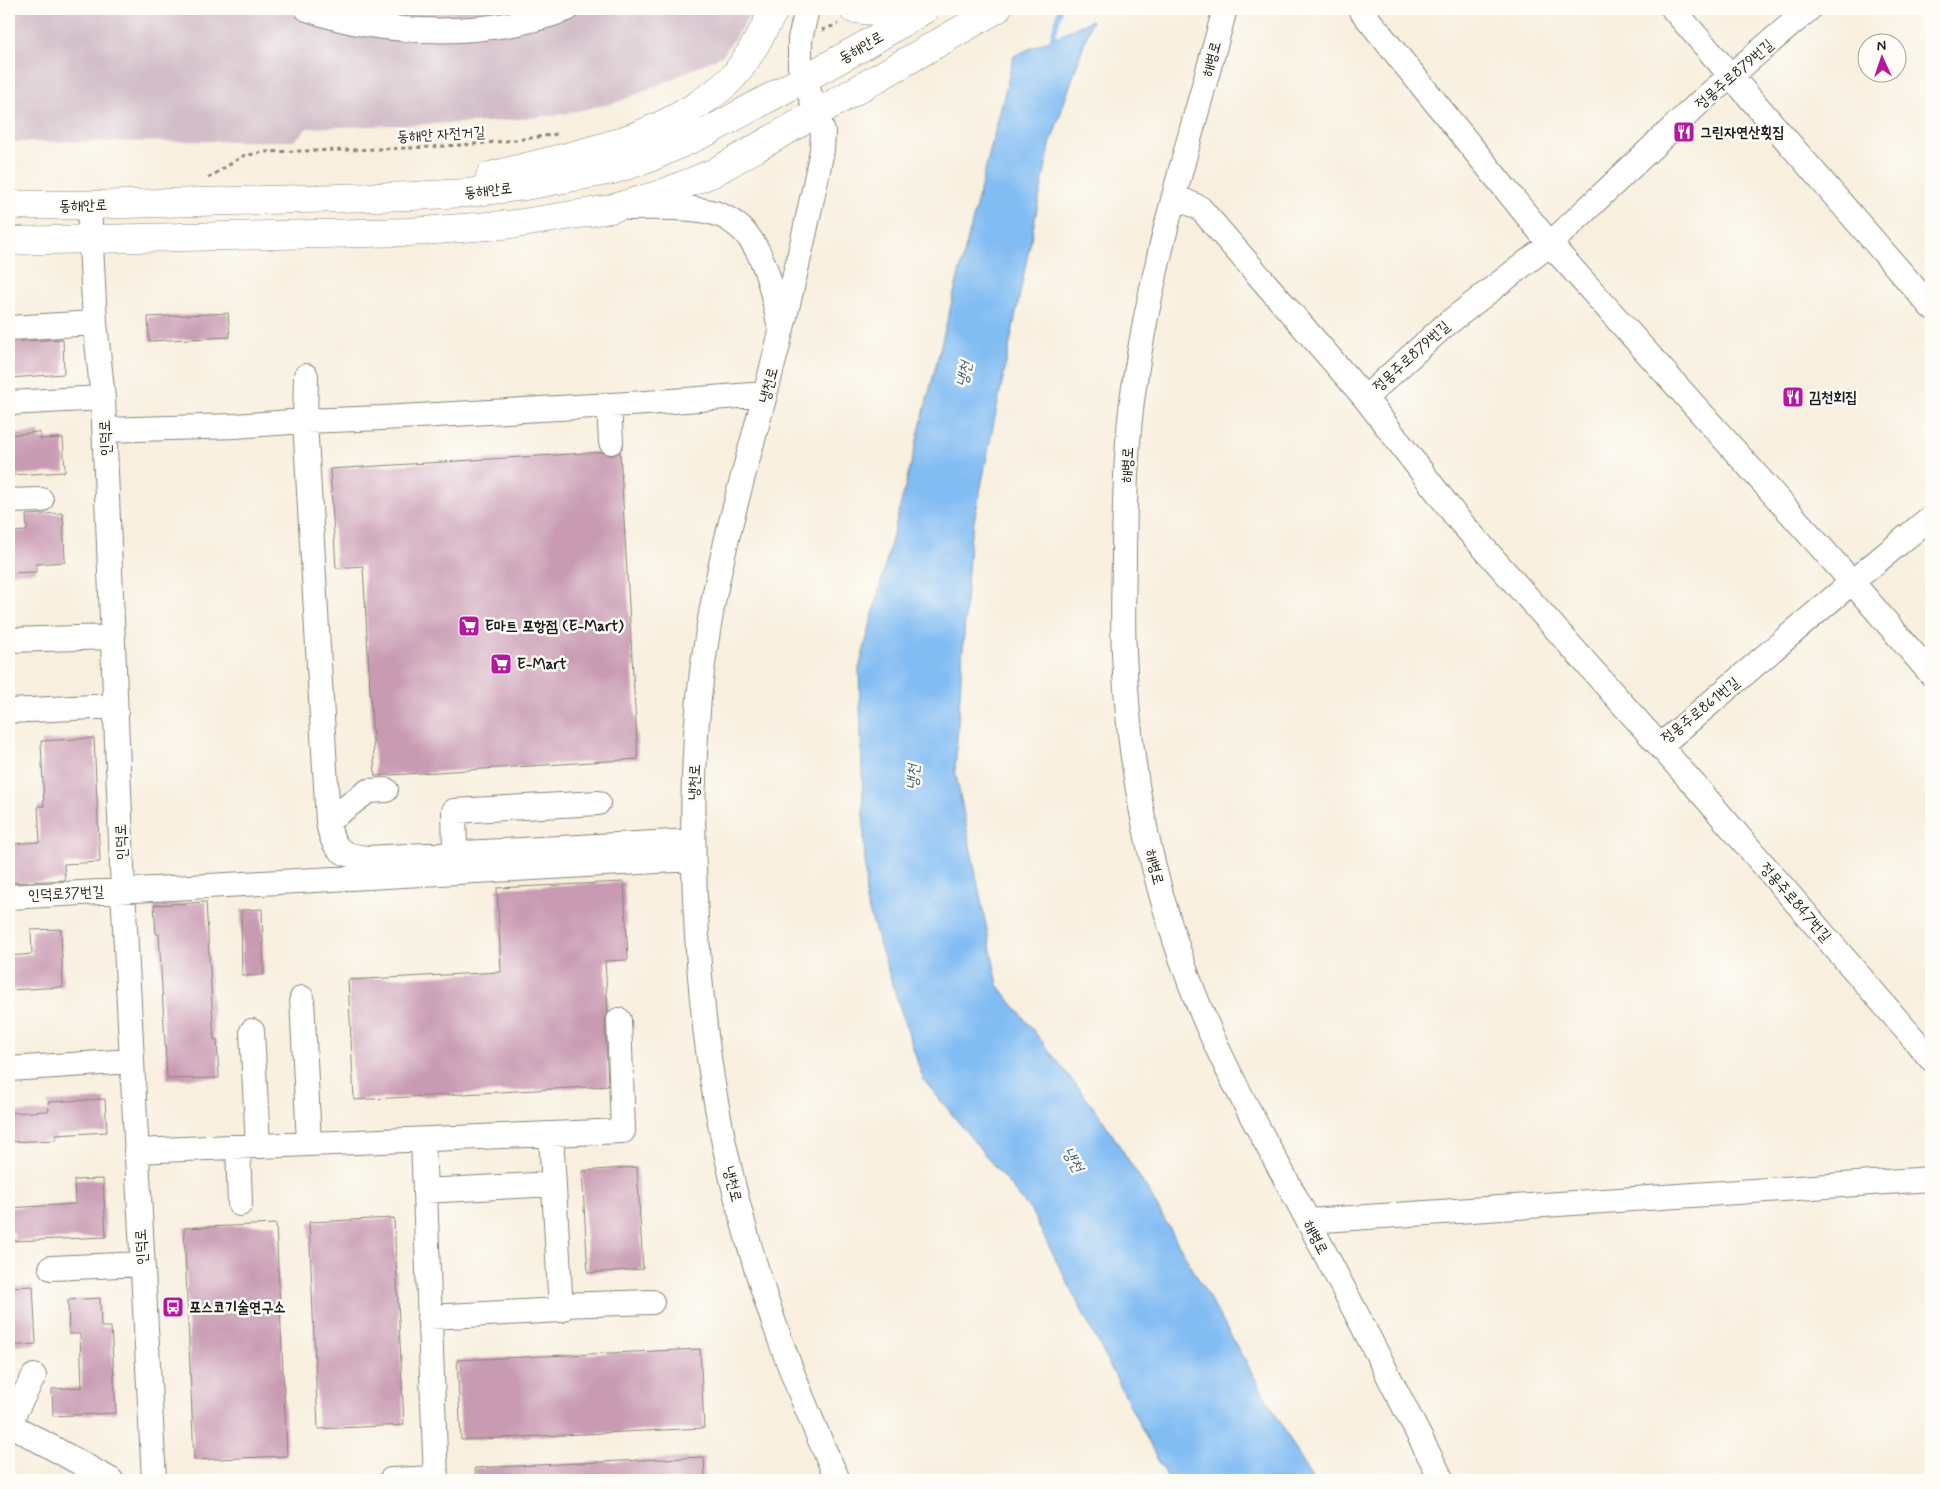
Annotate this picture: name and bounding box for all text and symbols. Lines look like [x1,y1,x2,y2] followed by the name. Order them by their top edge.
[836,27,887,69] street label: 동해안로
[1858,32,1908,82] north arrow
[1691,35,1778,114] street label: 정몽주로879번길
[1876,37,1887,55] text: N
[1198,39,1226,79] street label: 해병로
[1672,120,1696,144] restaurant icon: 그린자연산횟집
[396,123,486,147] street label: 동해안 자전거길
[1700,123,1785,143] place label: 그린자연산횟집
[463,179,513,203] street label: 동해안로
[59,196,107,216] street label: 동해안로
[1369,317,1455,397] street label: 정몽주로879번길
[952,357,978,389] water label: 냉천
[755,365,783,405] street label: 냉천로
[1781,385,1805,409] restaurant icon: 김천회집
[1809,388,1857,408] place label: 김천회집
[95,420,117,456] street label: 인덕로
[1117,446,1139,484] street label: 해병로
[457,614,481,638] supermarket icon: E마트 포항점 (E-Mart)
[485,617,624,637] place label: E마트 포항점 (E-Mart)
[489,652,513,676] supermarket icon: E-Mart
[517,655,567,675] place label: E-Mart
[1657,673,1744,749] street label: 정몽주로861번길
[902,762,925,790] water label: 냉천
[684,764,706,800] street label: 냉천로
[111,824,133,860] street label: 인덕로
[1140,847,1168,887] street label: 해병로
[1755,859,1835,946] street label: 정몽주로847번길
[27,882,105,906] street label: 인덕로37번길
[1057,1143,1089,1178] water label: 냉천
[718,1164,746,1204] street label: 냉천로
[1298,1217,1332,1258] street label: 해병로
[131,1228,153,1266] street label: 인덕로
[161,1295,185,1319] bus stop icon: 포스코기술연구소
[189,1298,286,1318] place label: 포스코기술연구소

